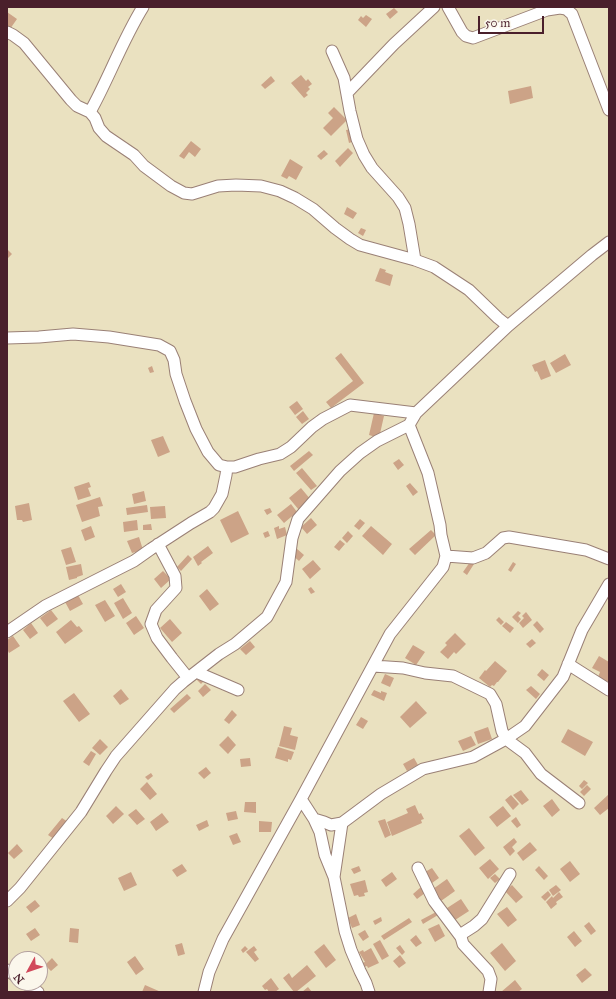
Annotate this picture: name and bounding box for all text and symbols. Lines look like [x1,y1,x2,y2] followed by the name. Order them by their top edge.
[480,8,546,34] scale bar
[485,16,510,30] text: 50 m
[8,951,48,991] north arrow
[11,971,27,986] text: N

